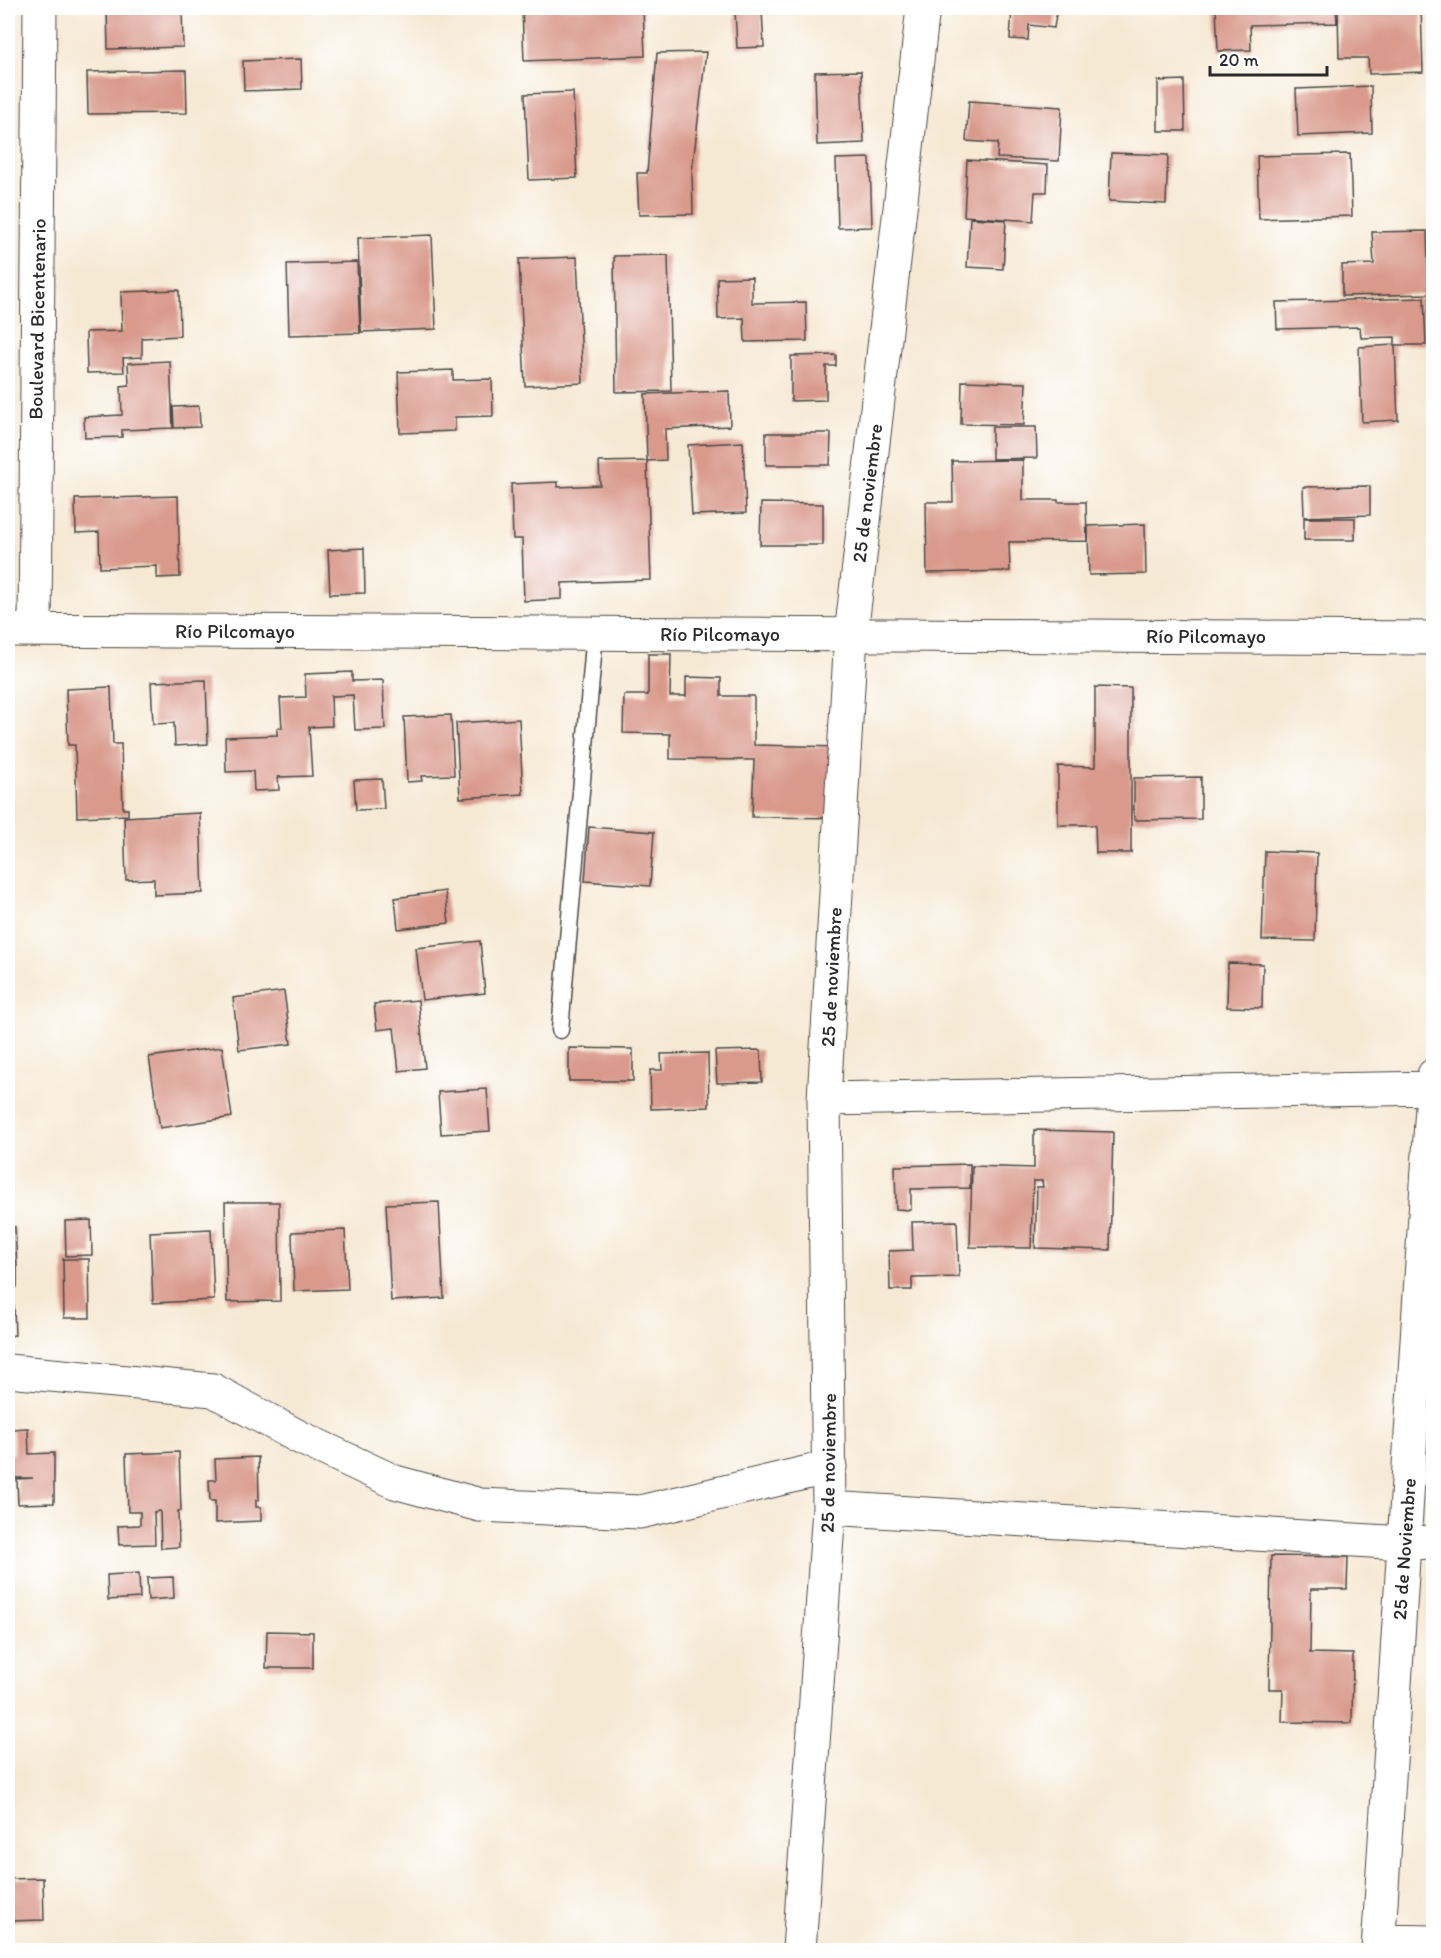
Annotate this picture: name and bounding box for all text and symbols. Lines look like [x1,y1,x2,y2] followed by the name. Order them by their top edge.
[1210,39,1327,77] scale bar
[1219,49,1259,71] text: 20 m
[23,218,51,420] street label: Boulevard Bicentenario
[847,422,887,564] street label: 25 de noviembre
[175,619,295,643] street label: Río Pilcomayo
[660,622,780,646] street label: Río Pilcomayo
[1146,624,1266,648] street label: Río Pilcomayo
[815,907,847,1047] street label: 25 de noviembre
[815,1393,841,1533] street label: 25 de noviembre
[1387,1477,1421,1621] street label: 25 de Noviembre

